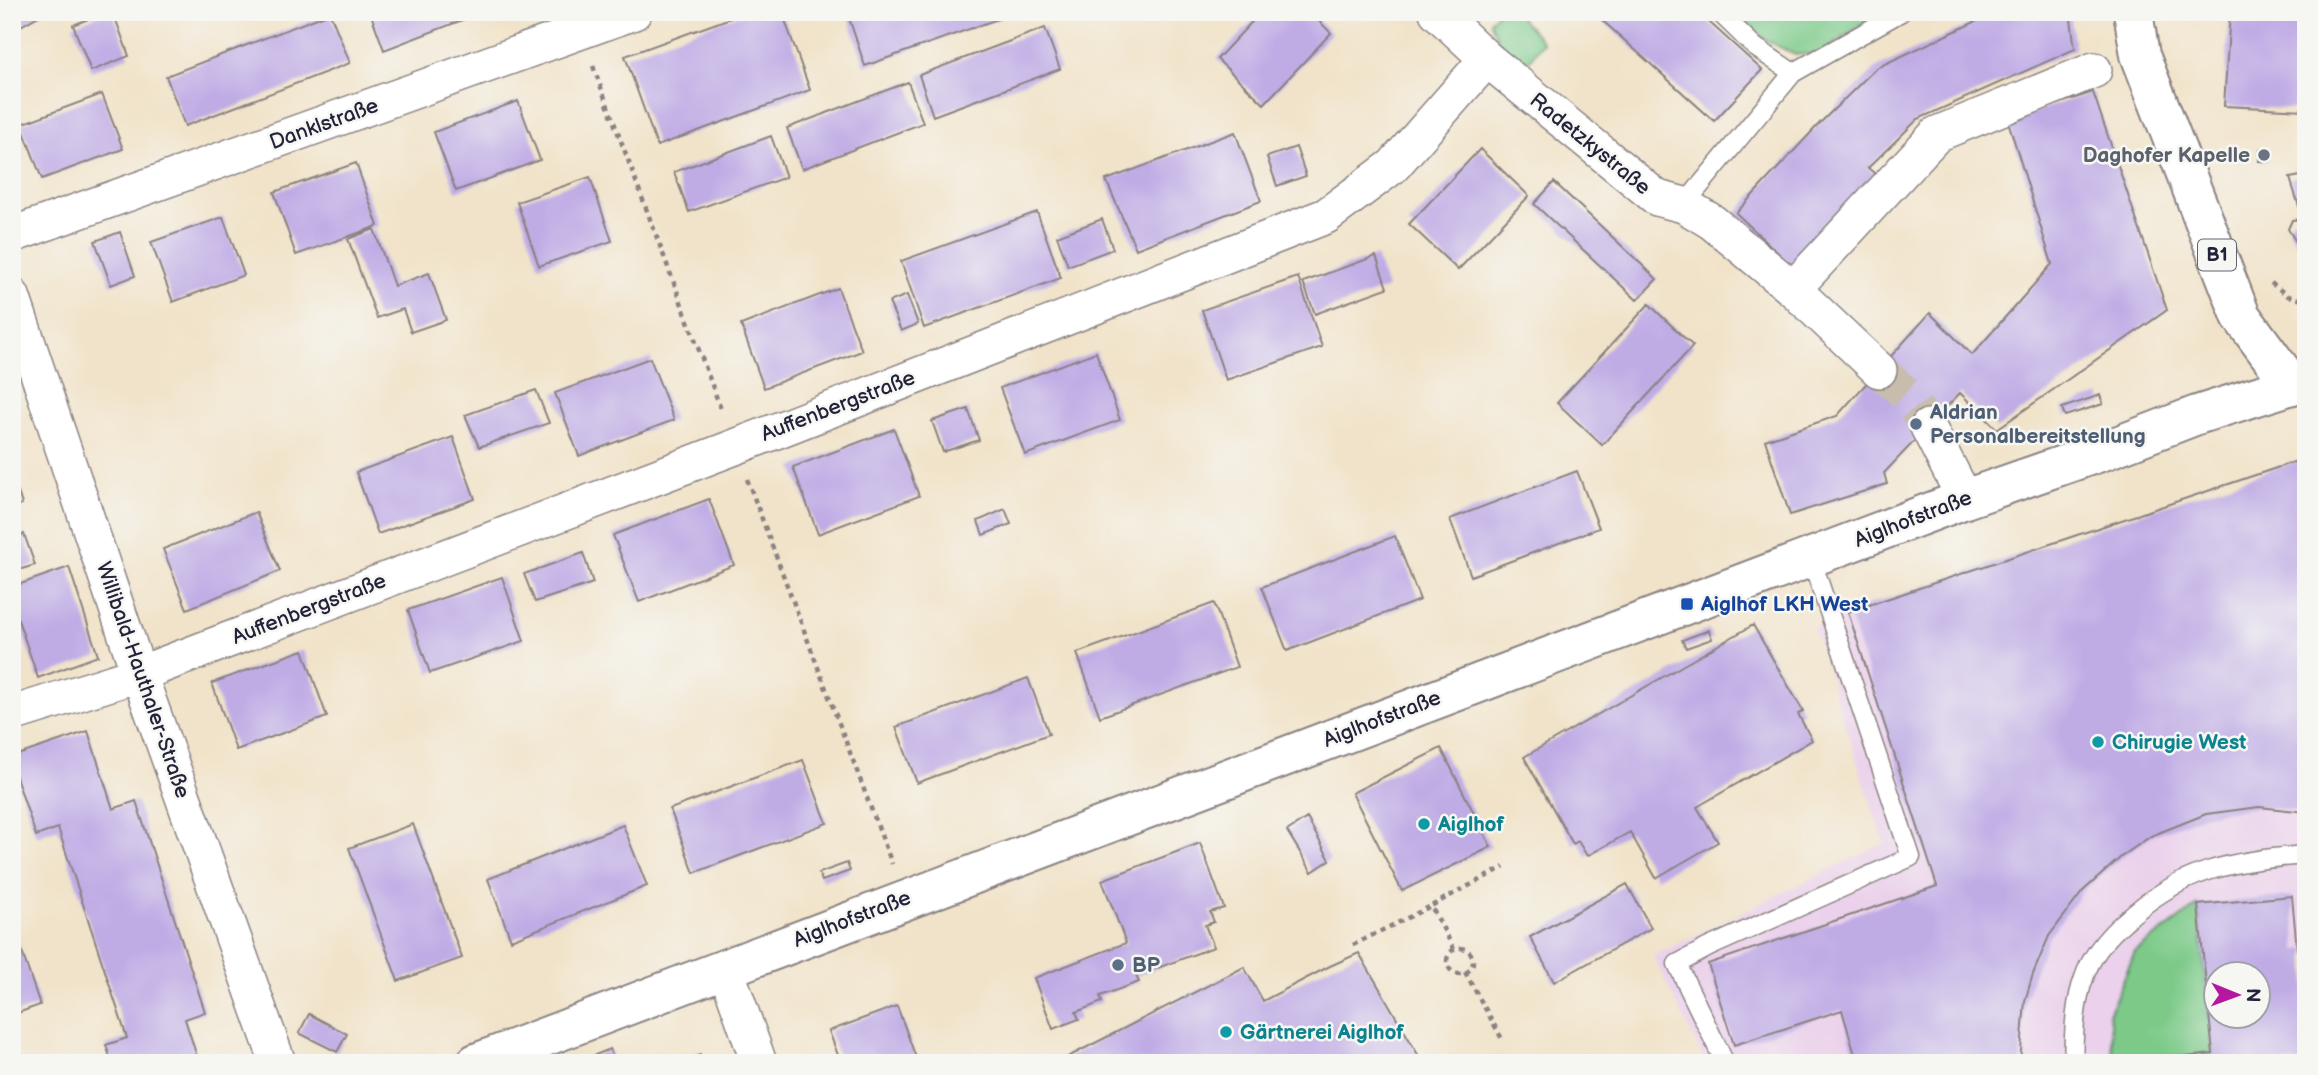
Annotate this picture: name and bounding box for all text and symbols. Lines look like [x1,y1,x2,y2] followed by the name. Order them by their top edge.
[1525,88,1655,200] street label: Radetzkystraße
[266,93,382,155] street label: Danklstraße
[2083,143,2250,168] place label: Daghofer Kapelle
[2256,147,2272,163] marker: Daghofer Kapelle
[2198,240,2236,270] road number: B1
[757,365,919,447] street label: Auffenbergstraße
[1929,400,2146,449] place label: Aldrian Personalbereitstellung
[1908,416,1924,432] marker: Aldrian Personalbereitstellung
[1851,485,1975,553] street label: Aiglhofstraße
[91,559,195,801] street label: Willibald-Hauthaler-Straße
[228,568,390,650] street label: Auffenbergstraße
[1700,592,1868,617] place label: Aiglhof LKH West
[1679,596,1695,612] marker: Aiglhof LKH West
[1320,685,1444,753] street label: Aiglhofstraße
[2112,730,2246,755] place label: Chirugie West
[2090,734,2106,750] marker: Chirugie West
[1437,812,1505,837] place label: Aiglhof
[1416,816,1432,832] marker: Aiglhof
[790,885,914,953] street label: Aiglhofstraße
[1132,953,1161,978] place label: BP
[1110,957,1126,973] marker: BP
[2202,960,2272,1030] north arrow
[2241,988,2264,1003] text: N
[1240,1020,1405,1045] place label: Gärtnerei Aiglhof
[1218,1024,1234,1040] marker: Gärtnerei Aiglhof

